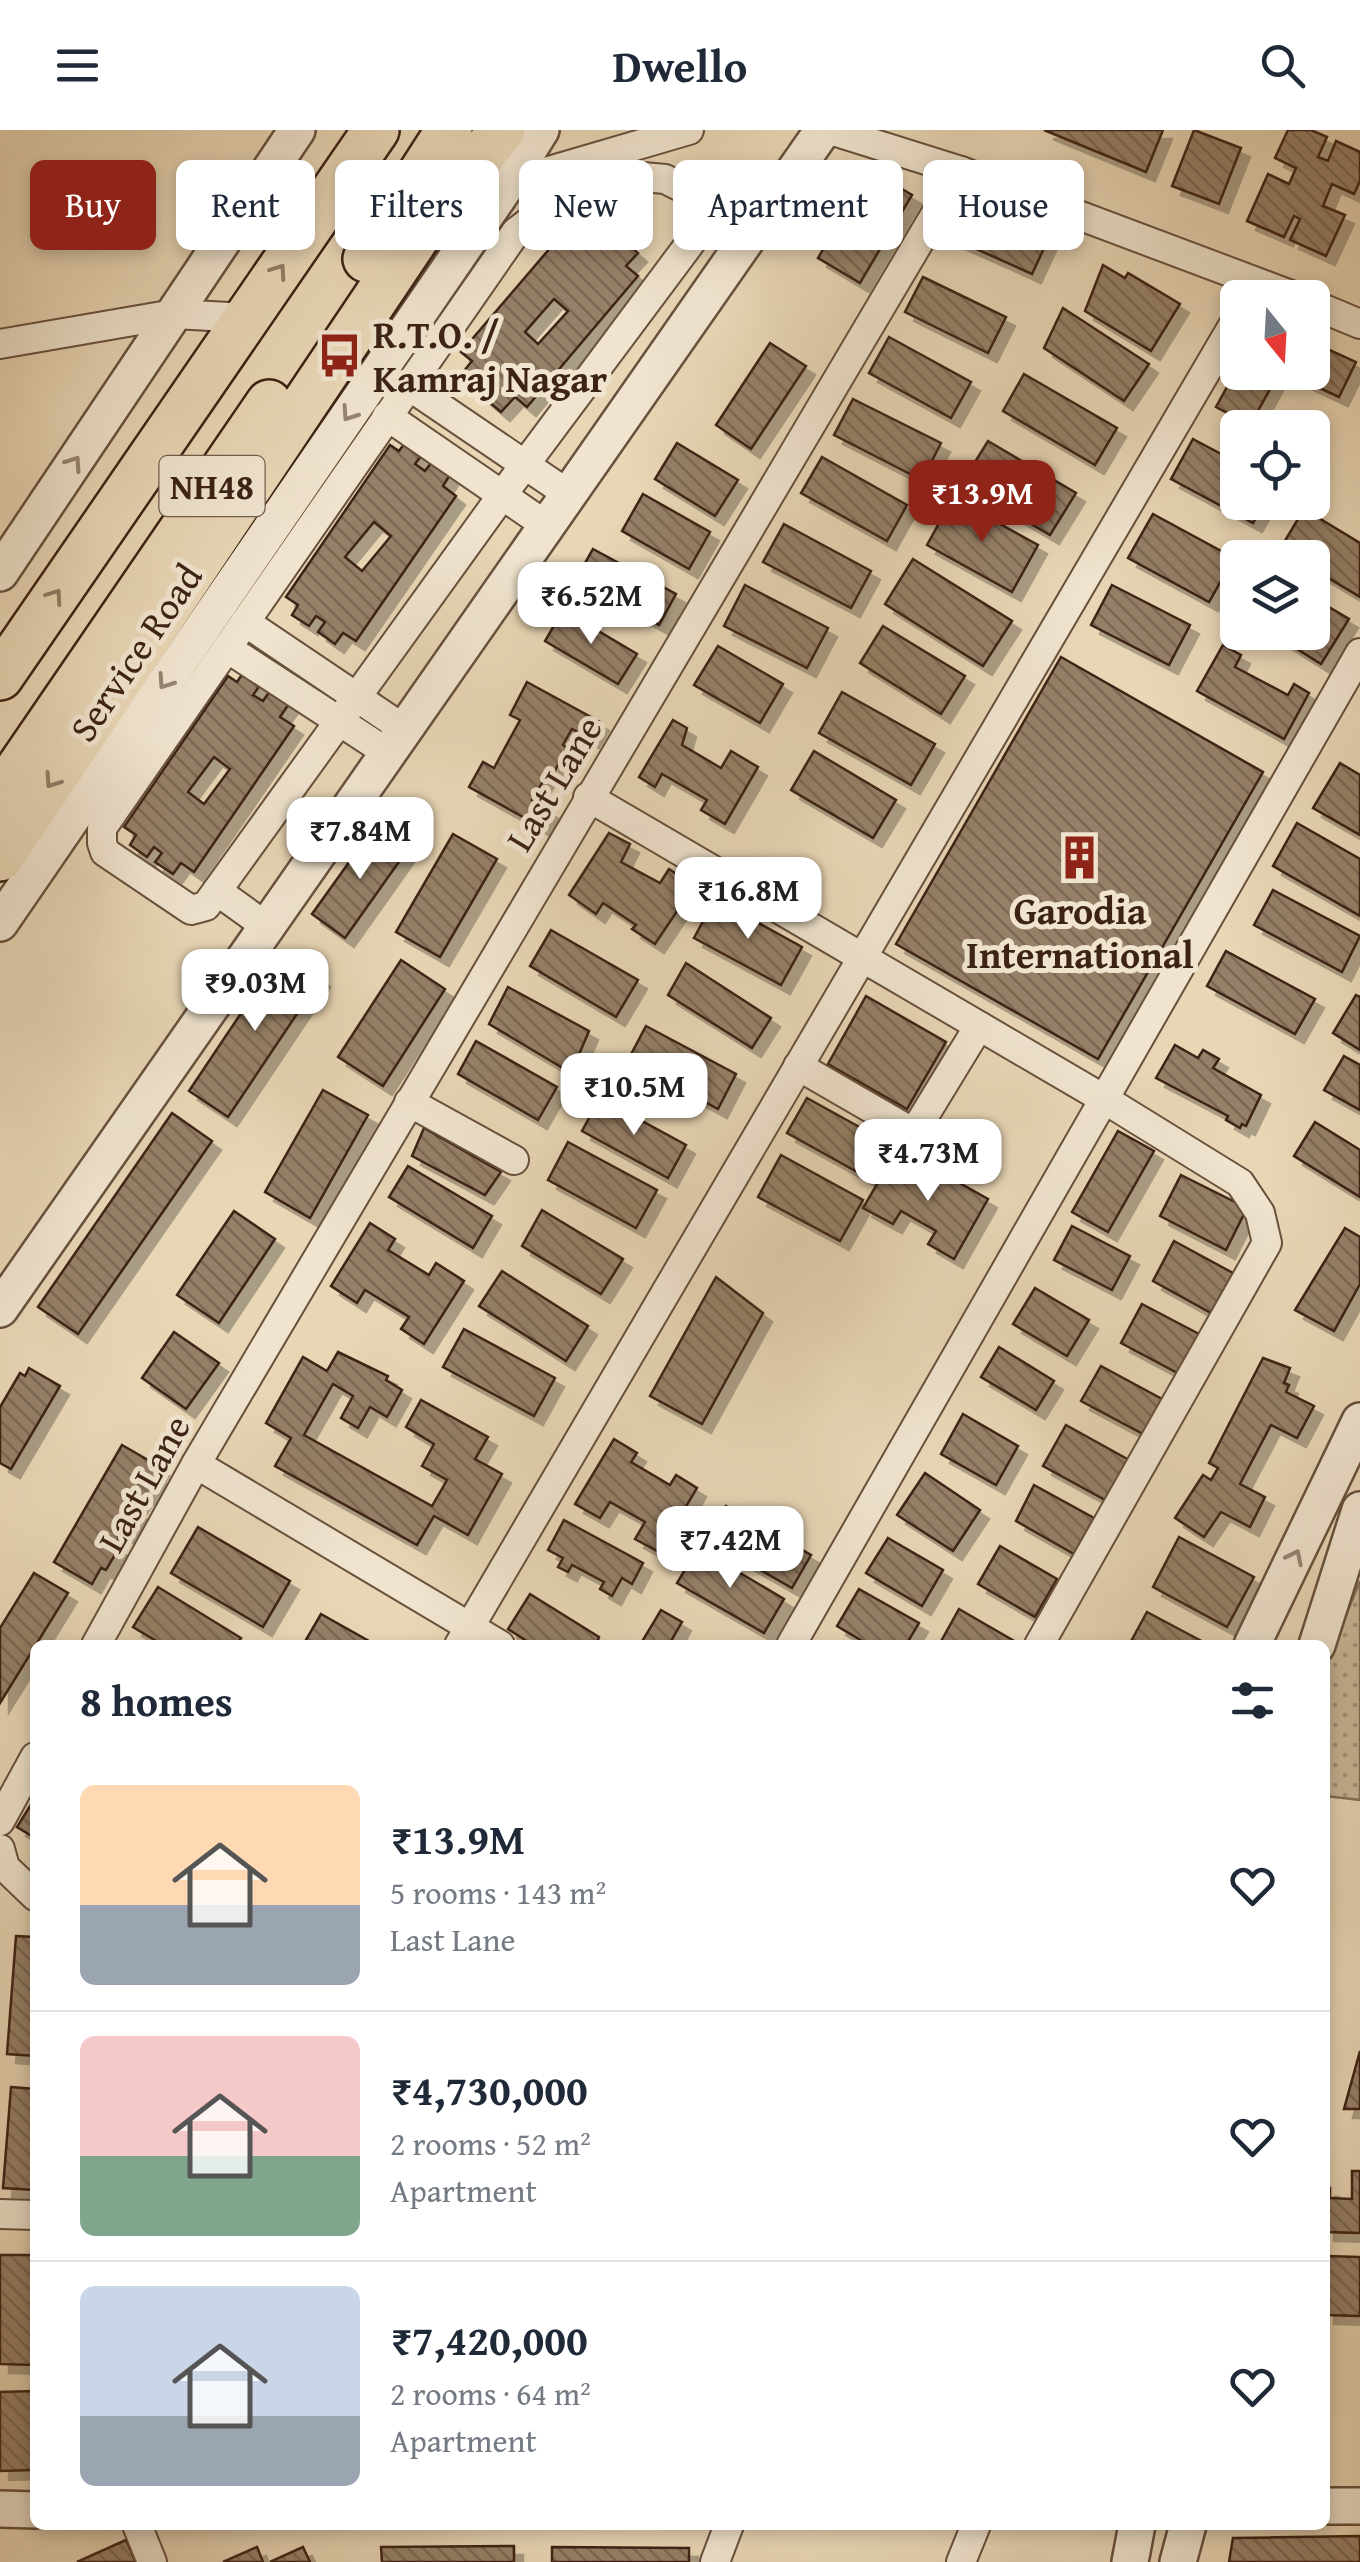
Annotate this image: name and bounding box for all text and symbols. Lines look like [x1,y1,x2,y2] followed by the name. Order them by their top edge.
[613,33,747,98] text: Dwello
[50,38,105,93] icon: menu
[1255,38,1310,93] icon: search
[30,160,156,250] chip: Buy
[176,160,315,250] chip: Rent
[335,160,499,250] chip: Filters
[519,160,653,250] chip: New
[673,160,903,250] chip: Apartment
[923,160,1084,250] chip: House
[267,263,285,282] one-way arrow
[1220,280,1330,390] north arrow
[1220,280,1330,650] map controls
[373,306,608,406] place label: R.T.O. / Kamraj Nagar
[316,332,364,380] bus stop icon: R.T.O. / Kamraj Nagar
[343,403,361,421] one-way arrow
[1220,410,1330,520] button: locate
[61,455,80,473] one-way arrow
[160,456,264,516] road number: NH48
[901,460,1063,545] pin: ₹13.9M
[931,469,1033,516] text: ₹13.9M
[1220,540,1330,650] button: layers
[55,551,216,752] street label: Service Road
[510,562,672,647] pin: ₹6.52M
[540,571,642,618] text: ₹6.52M
[43,589,61,608] one-way arrow
[159,670,177,689] one-way arrow
[491,705,615,861] street label: Last Lane
[46,770,64,789] one-way arrow
[279,797,441,882] pin: ₹7.84M
[309,806,411,853] text: ₹7.84M
[1056,834,1104,882] building icon: Garodia International
[667,857,829,942] pin: ₹16.8M
[697,866,799,913] text: ₹16.8M
[966,882,1194,982] place label: Garodia International
[174,949,336,1034] pin: ₹9.03M
[204,958,306,1005] text: ₹9.03M
[553,1053,715,1138] pin: ₹10.5M
[583,1062,685,1109] text: ₹10.5M
[847,1119,1009,1204] pin: ₹4.73M
[877,1128,979,1175] text: ₹4.73M
[82,1404,204,1562] street label: Last Lane
[649,1506,811,1591] pin: ₹7.42M
[679,1515,781,1562] text: ₹7.42M
[1282,1549,1302,1567] one-way arrow
[80,1670,233,1731] text: 8 homes
[1225,1673,1280,1728] icon: filters
[390,1808,525,1869] text: ₹13.9M
[160,1825,280,1945] icon: home
[1225,1858,1280,1913] icon: heart
[390,1869,606,1916] text: 5 rooms · 143 m²
[390,1916,515,1963] text: Last Lane
[390,2059,588,2120] text: ₹4,730,000
[160,2076,280,2196] icon: home
[1225,2109,1280,2164] icon: heart
[390,2120,591,2167] text: 2 rooms · 52 m²
[390,2167,537,2214] text: Apartment
[390,2309,588,2370] text: ₹7,420,000
[160,2326,280,2446] icon: home
[1225,2359,1280,2414] icon: heart
[390,2370,591,2417] text: 2 rooms · 64 m²
[390,2417,537,2464] text: Apartment

